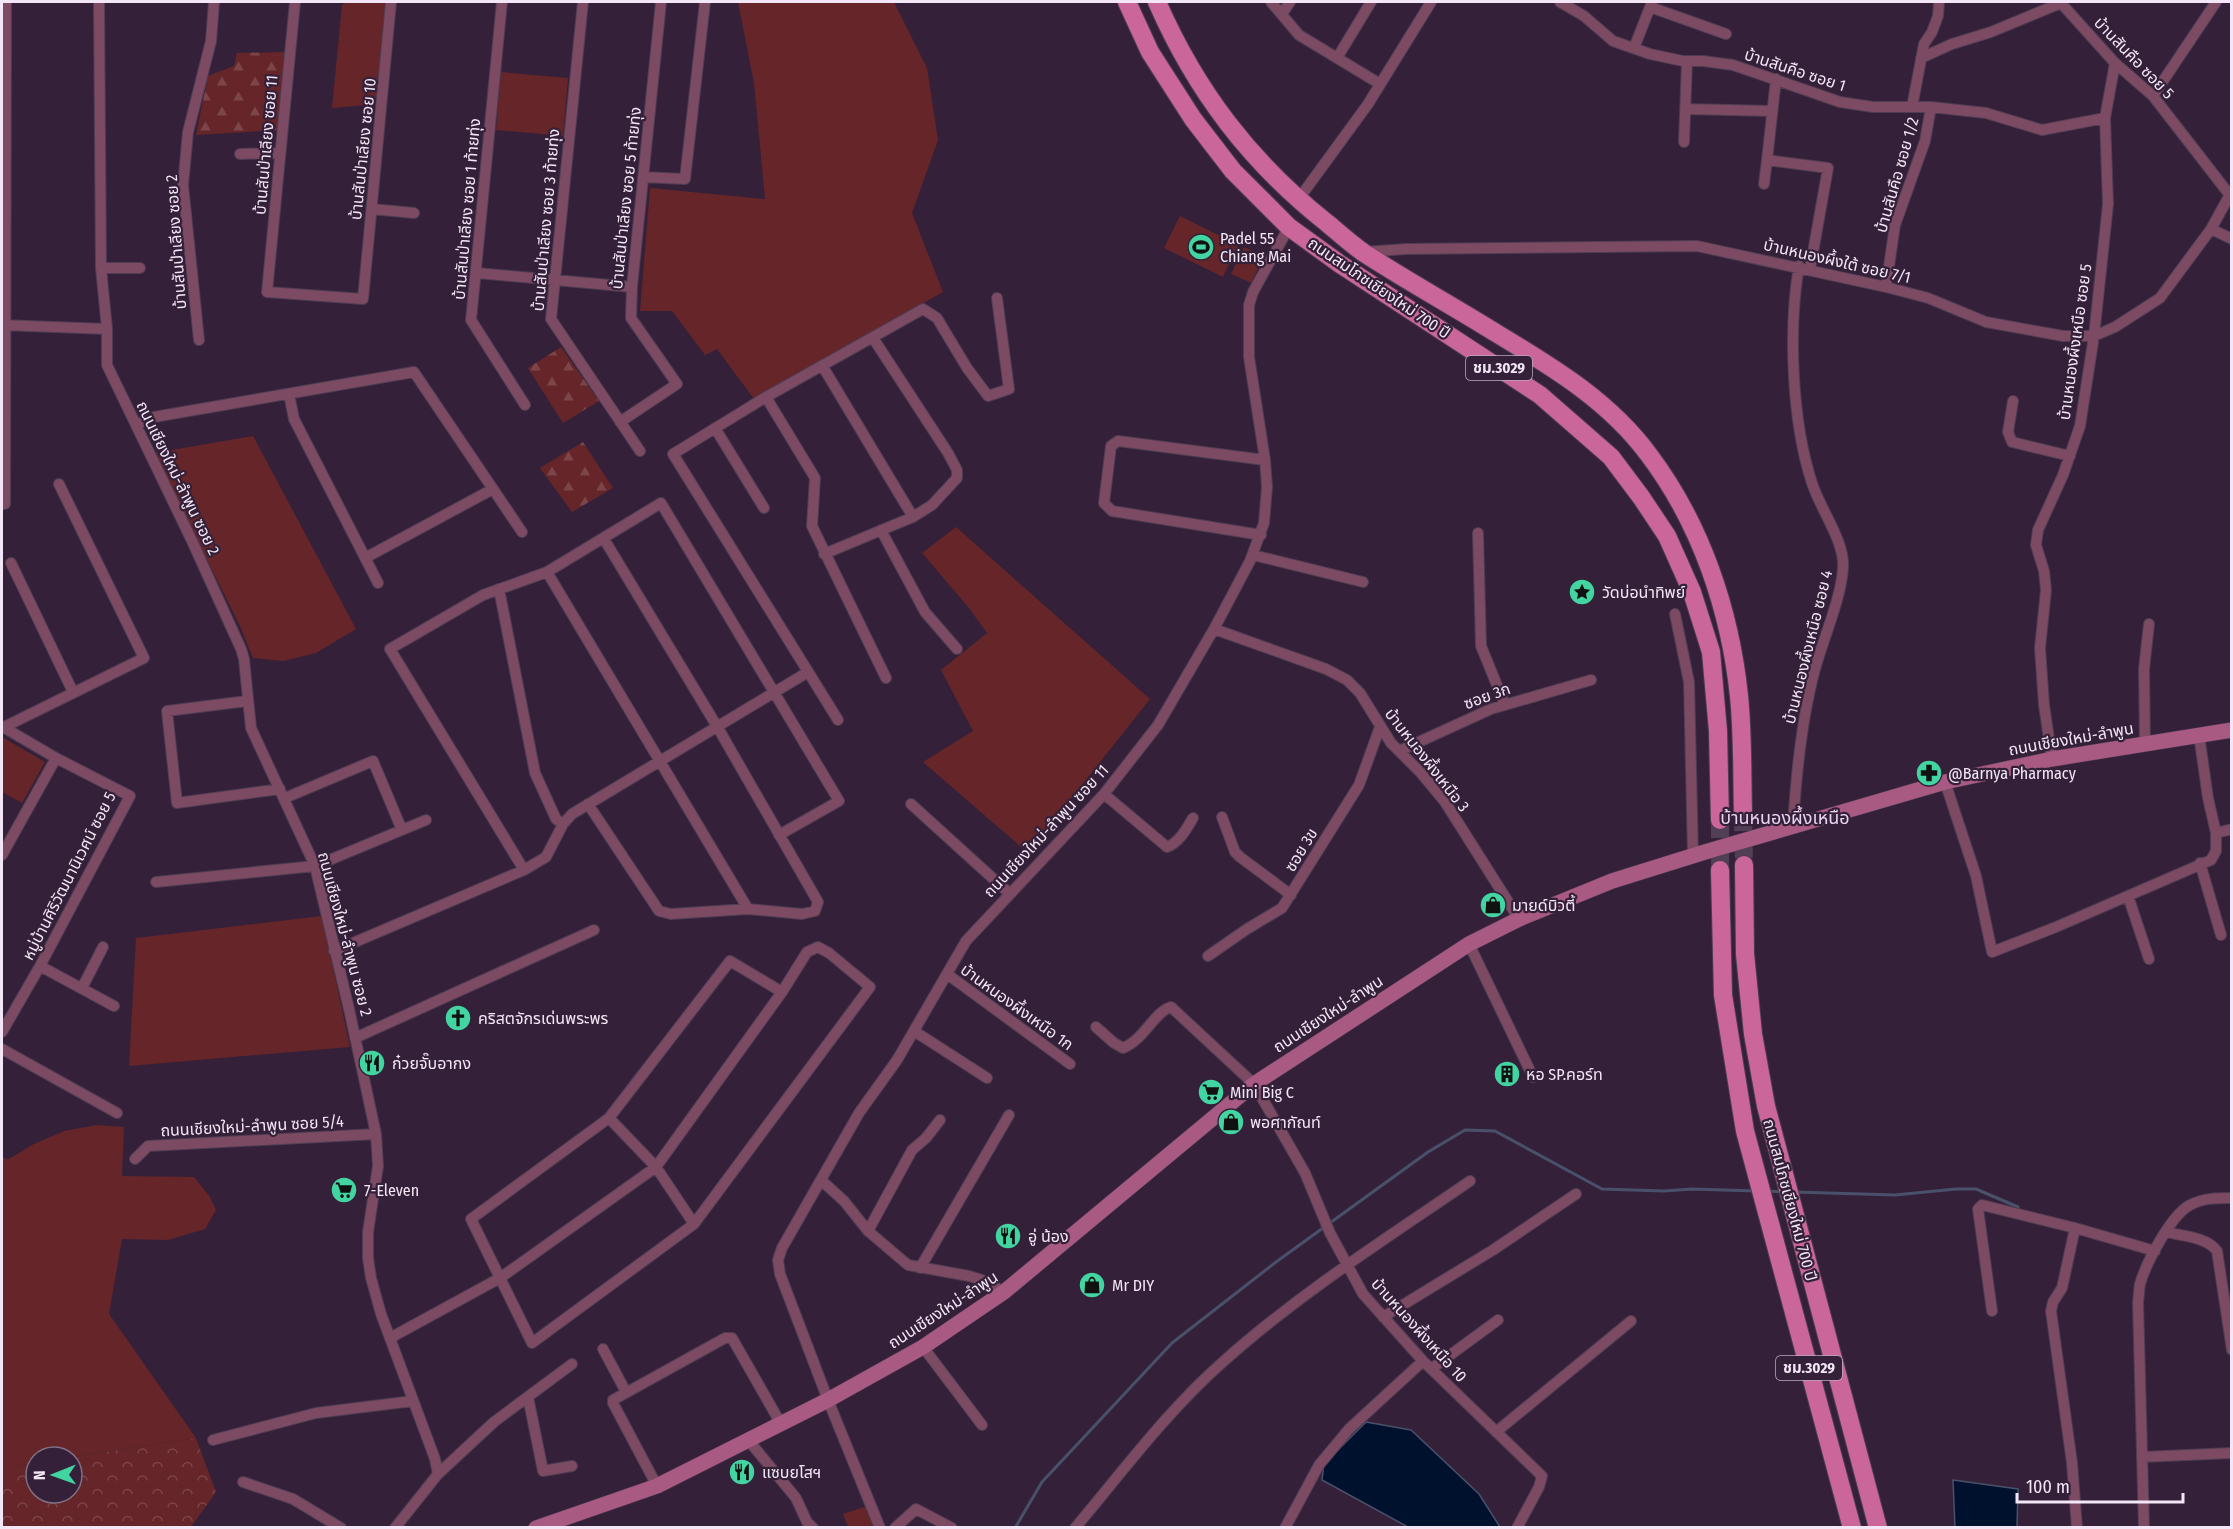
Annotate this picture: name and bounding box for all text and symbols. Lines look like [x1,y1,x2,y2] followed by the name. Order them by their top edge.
[2090,13,2178,103] street label: บ้านสันคือ ซอย 5
[1742,45,1848,95] street label: บ้านสันคือ ซอย 1
[250,74,282,216] street label: บ้านสันป่าเลียง ซอย 11
[346,77,380,221] street label: บ้านสันป่าเลียง ซอย 10
[607,106,645,290] street label: บ้านสันป่าเลียง ซอย 5 ท้ายทุ่ง
[1871,115,1923,235] street label: บ้านสันคือ ซอย 1/2
[450,117,484,301] street label: บ้านสันป่าเลียง ซอย 1 ท้ายทุ่ง
[529,128,563,312] street label: บ้านสันป่าเลียง ซอย 3 ท้ายทุ่ง
[162,174,190,310] street label: บ้านสันป่าเลียง ซอย 2
[1220,229,1291,266] place label: Padel 55 Chiang Mai
[1186,232,1216,262] sports icon: Padel 55 Chiang Mai
[1304,233,1454,343] street label: ถนนสมโภชเชียงใหม่ 700 ปี
[1762,233,1913,287] street label: บ้านหนองผึ้งใต้ ซอย 7/1
[2053,262,2095,421] street label: บ้านหนองผึ้งเหนือ ซอย 5
[1466,356,1532,380] road number: ชม.3029
[132,398,224,558] street label: ถนนเชียงใหม่-ลำพูน ซอย 2
[1778,567,1836,726] street label: บ้านหนองผึ้งเหนือ ซอย 4
[1567,577,1597,607] place icon: วัดบ่อนำทิพย์
[1602,583,1685,602] place label: วัดบ่อนำทิพย์
[1461,679,1513,713] street label: ซอย 3ก
[1381,703,1475,815] street label: บ้านหนองผึ้งเหนือ 3
[2007,719,2135,759] street label: ถนนเชียงใหม่-ลำพูน
[1914,758,1944,788] pharmacy icon: @Barnya Pharmacy
[980,761,1112,901] street label: ถนนเชียงใหม่-ลำพูน ซอย 11
[1948,764,2077,783] place label: @Barnya Pharmacy
[18,789,120,963] street label: หมู่บ้านศิริวัฒนานิเวศน์ ซอย 5
[1720,805,1850,829] district label: บ้านหนองผึ้งเหนือ
[1281,825,1321,875] street label: ซอย 3ข
[314,850,376,1018] street label: ถนนเชียงใหม่-ลำพูน ซอย 2
[1478,890,1508,920] shop icon: มายด์บิวตี้
[1512,894,1575,915] place label: มายด์บิวตี้
[957,958,1078,1054] street label: บ้านหนองผึ้งเหนือ 1ก
[1270,971,1386,1057] street label: ถนนเชียงใหม่-ลำพูน
[443,1003,473,1033] church icon: คริสตจักรเด่นพระพร
[478,1009,609,1028] place label: คริสตจักรเด่นพระพร
[357,1048,387,1078] restaurant icon: ก๋วยจั๊บอากง
[392,1052,471,1073] place label: ก๋วยจั๊บอากง
[1492,1059,1522,1089] building icon: หอ SP.คอร์ท
[1526,1065,1603,1084] place label: หอ SP.คอร์ท
[1196,1077,1226,1107] supermarket icon: Mini Big C
[1230,1083,1294,1102] place label: Mini Big C
[1216,1107,1246,1137] shop icon: พอศากัณท์
[160,1112,344,1140] street label: ถนนเชียงใหม่-ลำพูน ซอย 5/4
[1250,1113,1321,1132] place label: พอศากัณท์
[1759,1117,1821,1283] street label: ถนนสมโภชเชียงใหม่ 700 ปี
[329,1175,359,1205] supermarket icon: 7-Eleven
[364,1181,419,1200] place label: 7-Eleven
[993,1221,1023,1251] restaurant icon: อู่ น้อง
[1028,1227,1069,1246] place label: อู่ น้อง
[885,1267,1001,1353] street label: ถนนเชียงใหม่-ลำพูน
[1077,1270,1107,1300] shop icon: Mr DIY
[1367,1273,1472,1386] street label: บ้านหนองผึ้งเหนือ 10
[1112,1276,1154,1295] place label: Mr DIY
[1776,1356,1842,1380] road number: ชม.3029
[24,1445,84,1505] north arrow
[727,1457,757,1487] restaurant icon: แซบยโสฯ
[762,1463,821,1482] place label: แซบยโสฯ
[2017,1466,2184,1504] scale bar
[30,1470,49,1480] text: N
[2026,1476,2070,1498] text: 100 m

